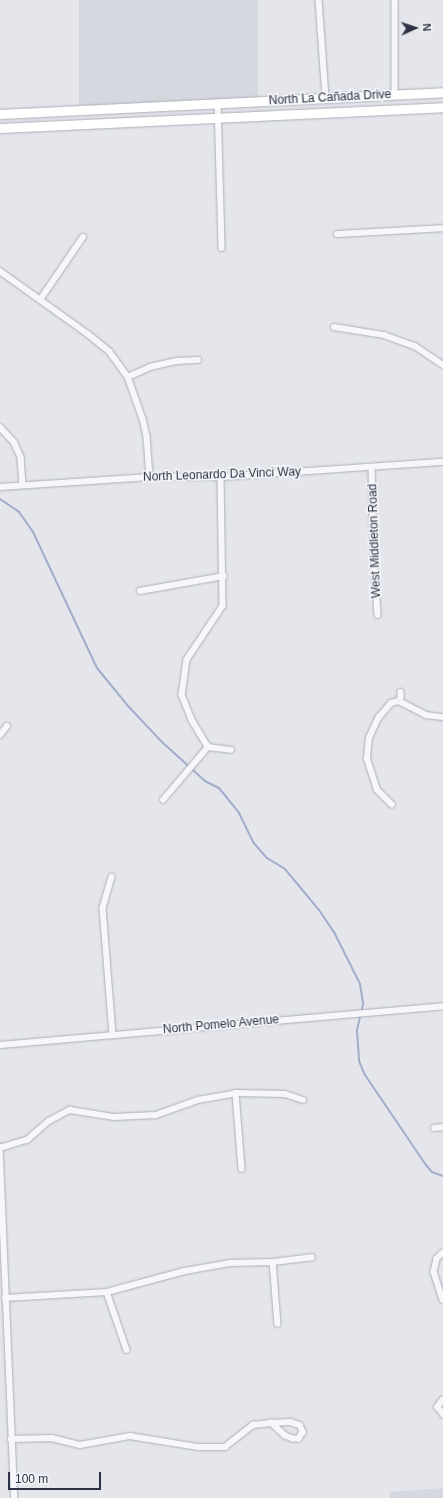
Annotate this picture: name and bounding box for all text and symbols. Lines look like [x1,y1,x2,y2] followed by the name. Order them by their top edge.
[395,8,435,48] north arrow
[421,23,433,32] text: N
[268,88,392,108] street label: North La Cañada Drive
[143,465,301,485] street label: North Leonardo Da Vinci Way
[366,484,384,598] street label: West Middleton Road
[162,1013,280,1037] street label: North Pomelo Avenue
[10,1464,103,1490] scale bar
[15,1472,48,1486] text: 100 m

